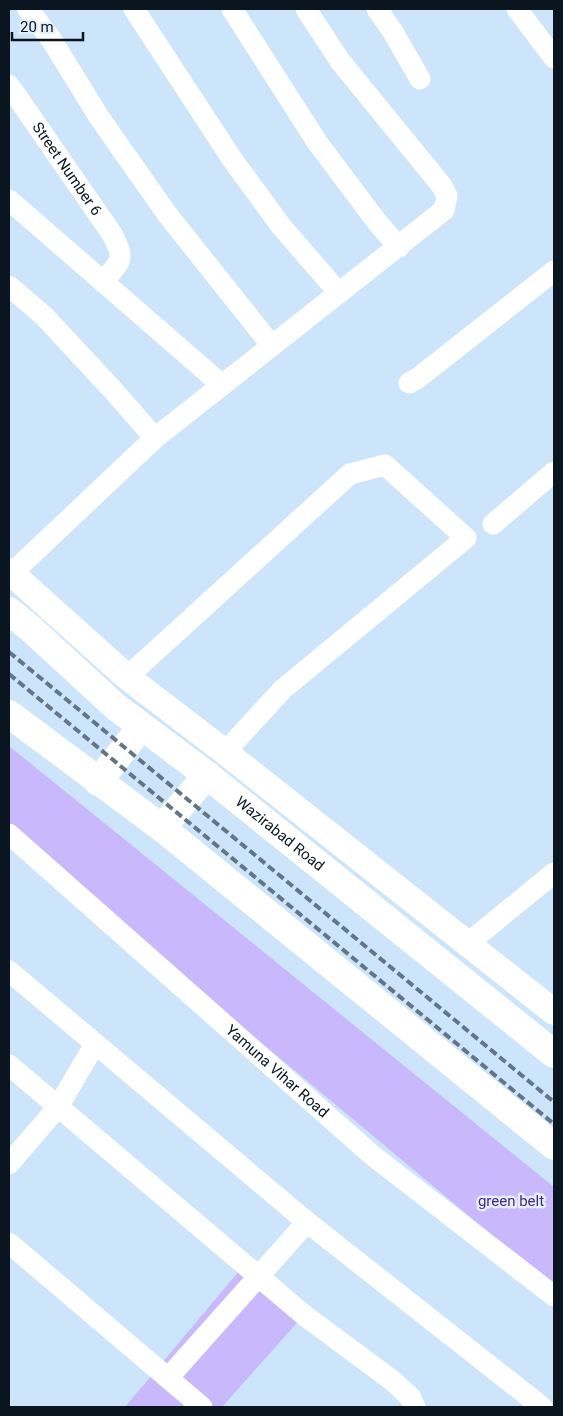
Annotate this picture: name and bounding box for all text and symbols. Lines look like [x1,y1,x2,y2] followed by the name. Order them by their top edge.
[12,10,84,42] scale bar
[20,18,54,36] text: 20 m
[29,119,105,219] street label: Street Number 6
[232,793,328,875] street label: Wazirabad Road
[222,1021,332,1121] street label: Yamuna Vihar Road
[478,1192,544,1210] park label: green belt

